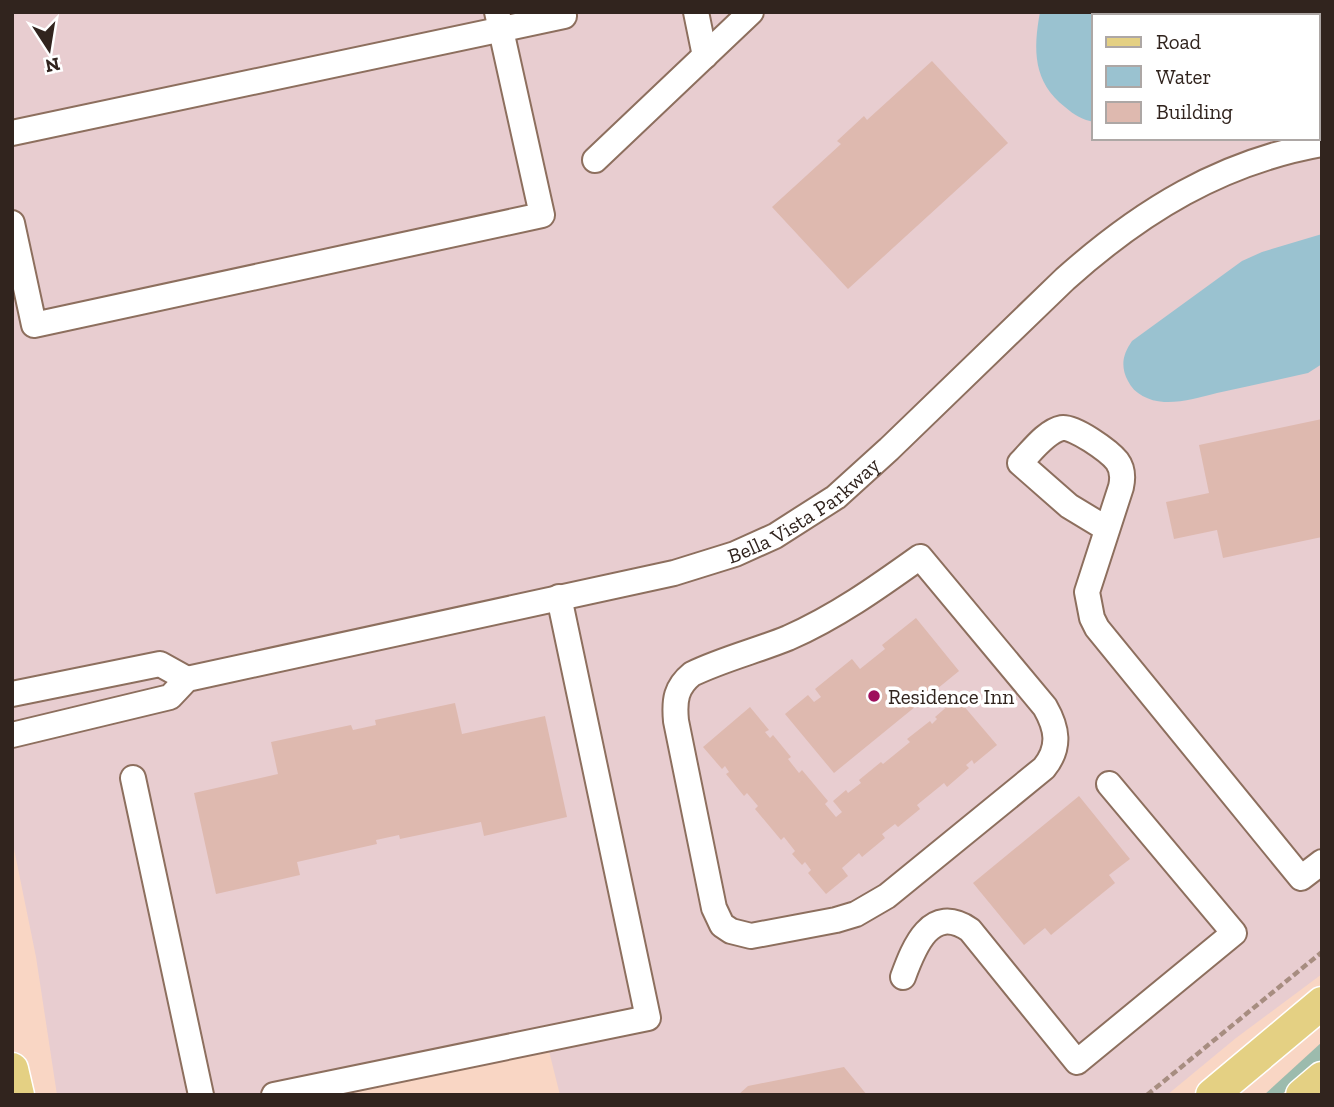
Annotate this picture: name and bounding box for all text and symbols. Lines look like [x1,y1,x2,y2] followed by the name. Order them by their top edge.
[14,14,84,84] north arrow
[1092,14,1320,140] legend
[1156,29,1202,54] text: Road
[43,52,62,78] text: N
[1156,64,1211,89] text: Water
[1156,99,1233,124] text: Building
[724,451,884,568] street label: Bella Vista Parkway
[888,684,1014,709] place label: Residence Inn
[866,688,882,704] marker: Residence Inn

